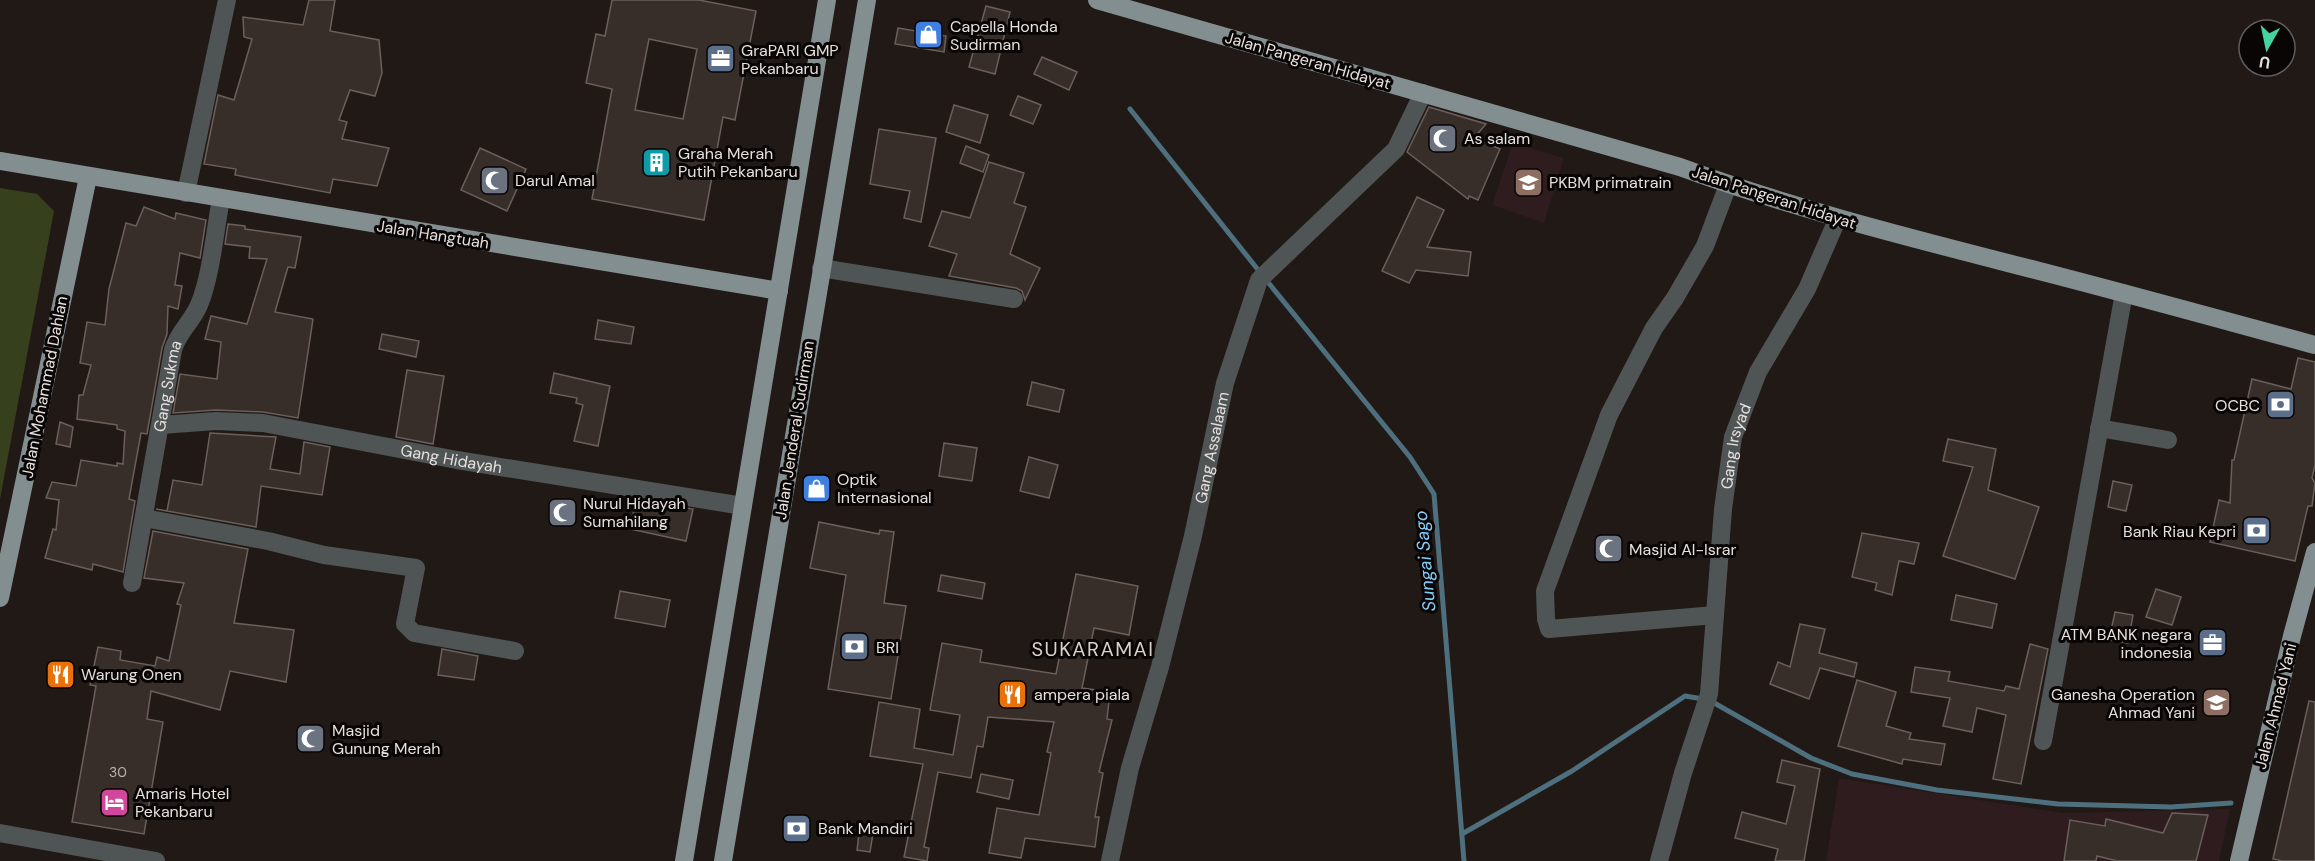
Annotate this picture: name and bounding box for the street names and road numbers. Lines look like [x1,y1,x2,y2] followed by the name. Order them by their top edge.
[1223,27,1393,94] street label: Jalan Pangeran Hidayat
[1689,161,1859,234] street label: Jalan Pangeran Hidayat
[375,215,491,254] street label: Jalan Hangtuah
[17,294,72,480] street label: Jalan Mohammad Dahlan
[149,337,187,434] street label: Gang Sukma
[770,339,819,521] street label: Jalan Jenderal Sudirman
[1190,390,1234,506] street label: Gang Assalaam
[1716,400,1756,491] street label: Gang Irsyad
[399,439,504,478] street label: Gang Hidayah
[2250,641,2301,771] street label: Jalan Ahmad Yani

